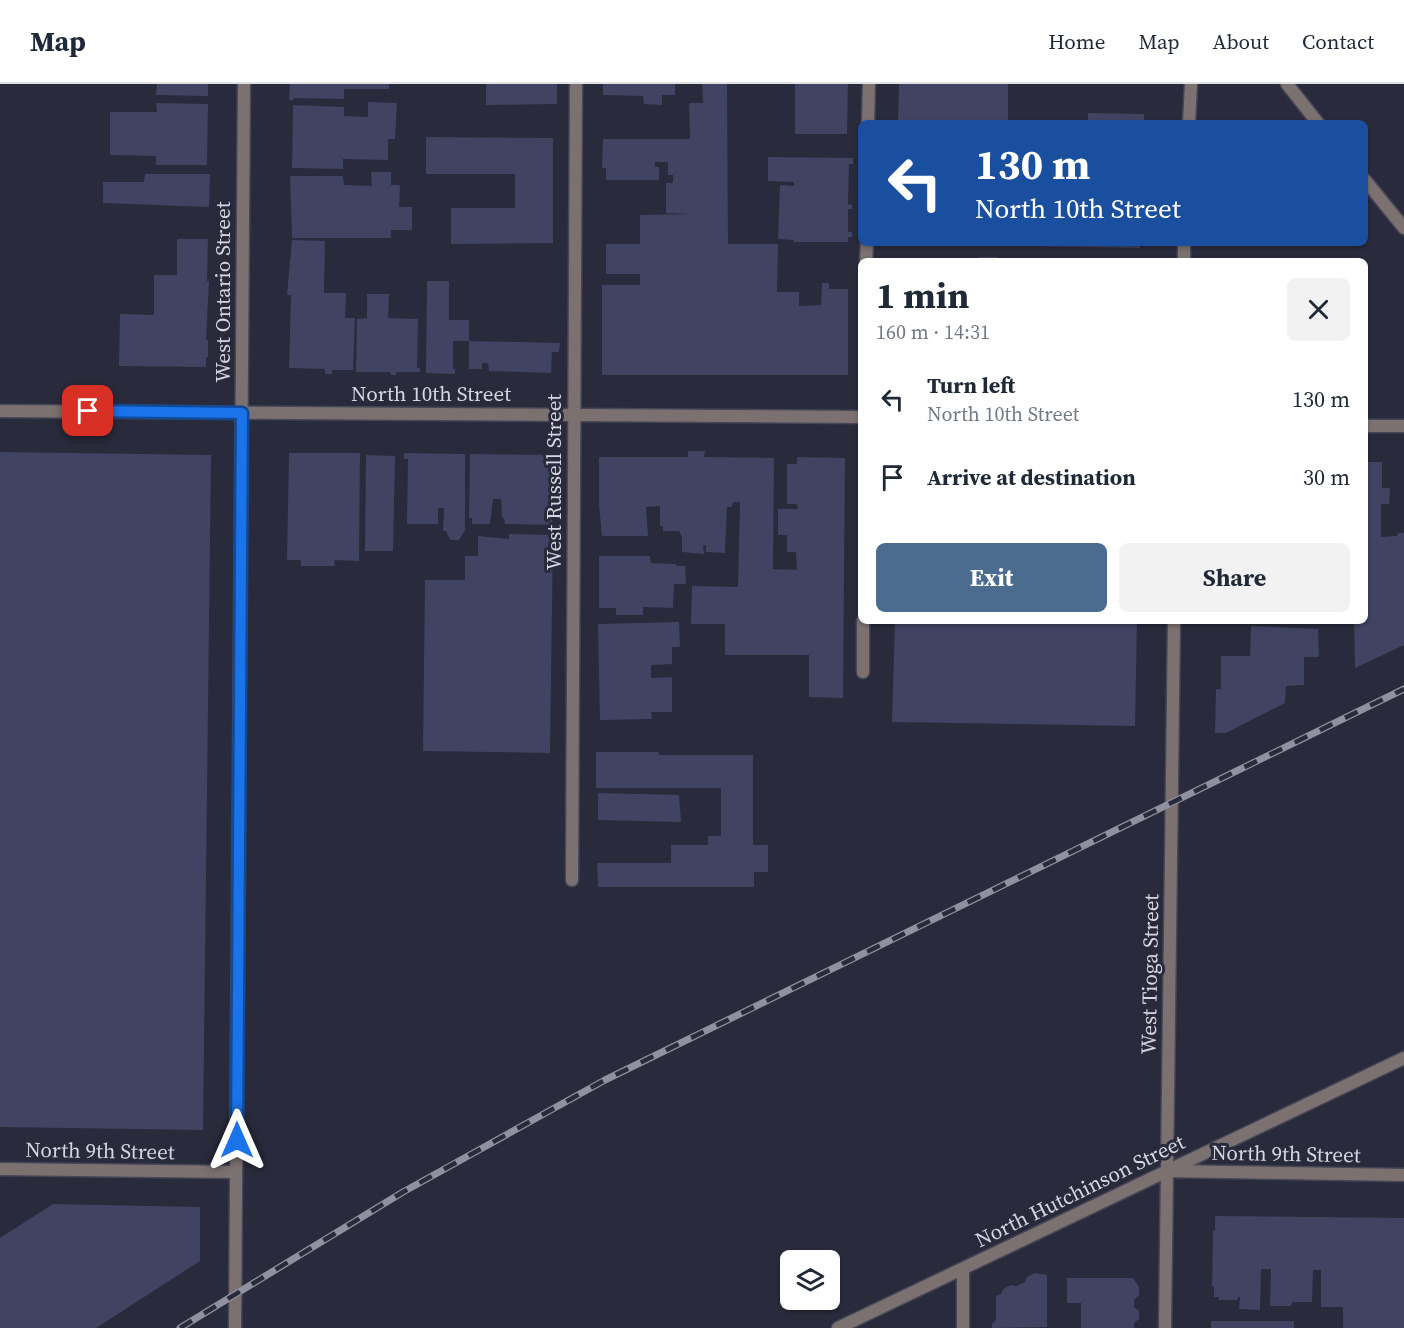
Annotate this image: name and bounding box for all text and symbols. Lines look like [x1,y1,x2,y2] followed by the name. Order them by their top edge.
[30,22,86,60] text: Map
[1048,27,1106,56] text: Home
[1139,27,1180,56] text: Map
[1213,27,1269,56] text: About
[1302,27,1374,56] text: Contact
[975,135,1090,193] text: 130 m
[876,144,954,222] icon: left
[975,190,1181,227] text: North 10th Street
[208,201,237,382] street label: West Ontario Street
[876,271,969,320] text: 1 min
[1287,278,1350,341] button: close
[876,318,990,346] text: 160 m · 14:31
[927,370,1015,400] text: Turn left
[351,379,511,408] street label: North 10th Street
[876,383,909,416] icon: left
[1292,384,1350,414] text: 130 m
[62,385,113,436] pin
[71,394,104,427] icon: arrive
[539,394,568,570] street label: West Russell Street
[927,400,1079,428] text: North 10th Street
[876,461,909,494] icon: arrive
[927,462,1136,492] text: Arrive at destination
[1303,462,1350,492] text: 30 m
[876,543,1107,612] button: Exit
[1119,543,1350,612] button: Share
[1134,893,1165,1055] street label: West Tioga Street
[205,1108,269,1172] position arrow
[970,1127,1190,1254] street label: North Hutchinson Street
[25,1135,175,1166] street label: North 9th Street
[1211,1138,1361,1169] street label: North 9th Street
[780,1250,840,1310] map controls
[780,1250,840,1310] button: layers

